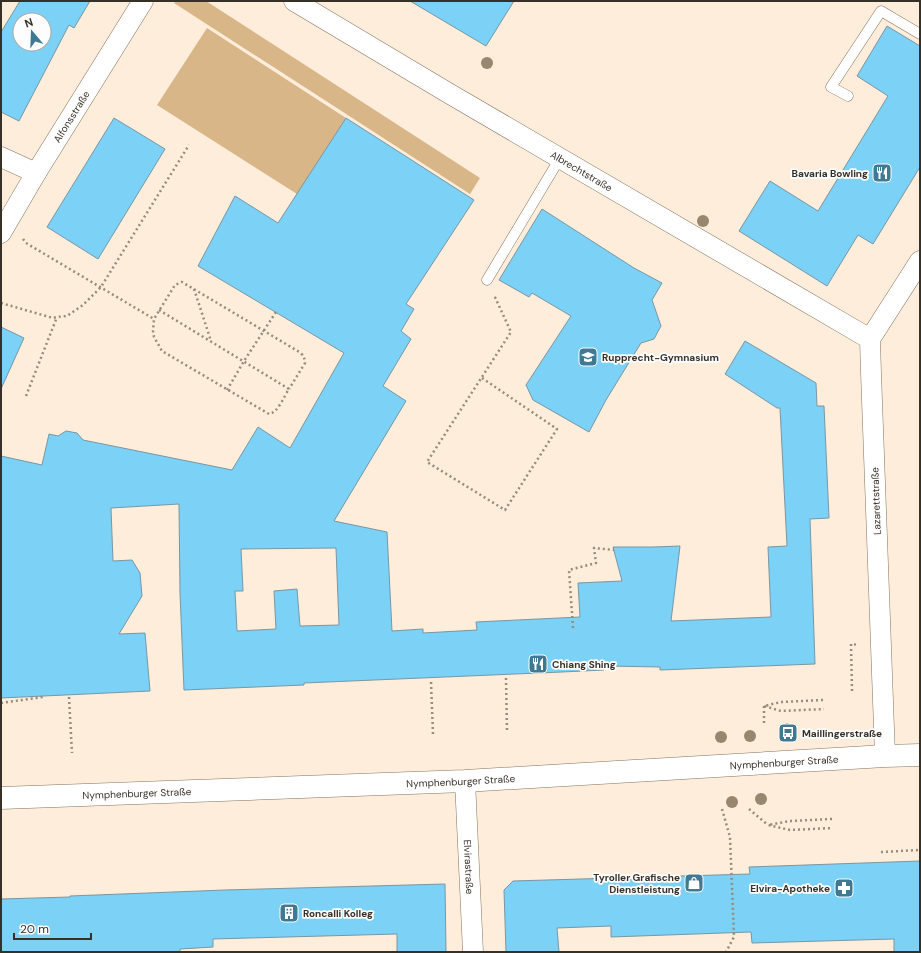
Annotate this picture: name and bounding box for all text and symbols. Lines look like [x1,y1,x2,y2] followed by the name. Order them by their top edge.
[12,12,52,52] north arrow
[23,15,35,30] text: N
[50,88,92,145] street label: Alfonsstraße
[548,148,615,194] street label: Albrechtstraße
[871,162,893,184] restaurant icon: Bavaria Bowling
[792,167,868,180] place label: Bavaria Bowling
[577,346,599,368] school or university icon: Rupprecht-Gymnasium
[602,351,719,364] place label: Rupprecht-Gymnasium
[868,467,884,535] street label: Lazarettstraße
[527,653,549,675] restaurant icon: Chiang Shing
[552,658,616,671] place label: Chiang Shing
[777,722,799,744] bus stop icon: Maillingerstraße
[802,727,882,740] place label: Maillingerstraße
[729,752,839,772] street label: Nymphenburger Straße
[406,772,516,790] street label: Nymphenburger Straße
[82,785,192,802] street label: Nymphenburger Straße
[461,839,477,895] street label: Elvirastraße
[593,871,680,896] place label: Tyroller Grafische Dienstleistung
[683,872,705,894] shop icon: Tyroller Grafische Dienstleistung
[833,877,855,899] pharmacy icon: Elvira-Apotheke
[750,882,830,895] place label: Elvira-Apotheke
[278,902,300,924] building icon: Roncalli Kolleg
[303,907,373,920] place label: Roncalli Kolleg
[14,915,91,941] scale bar
[20,921,49,937] text: 20 m

